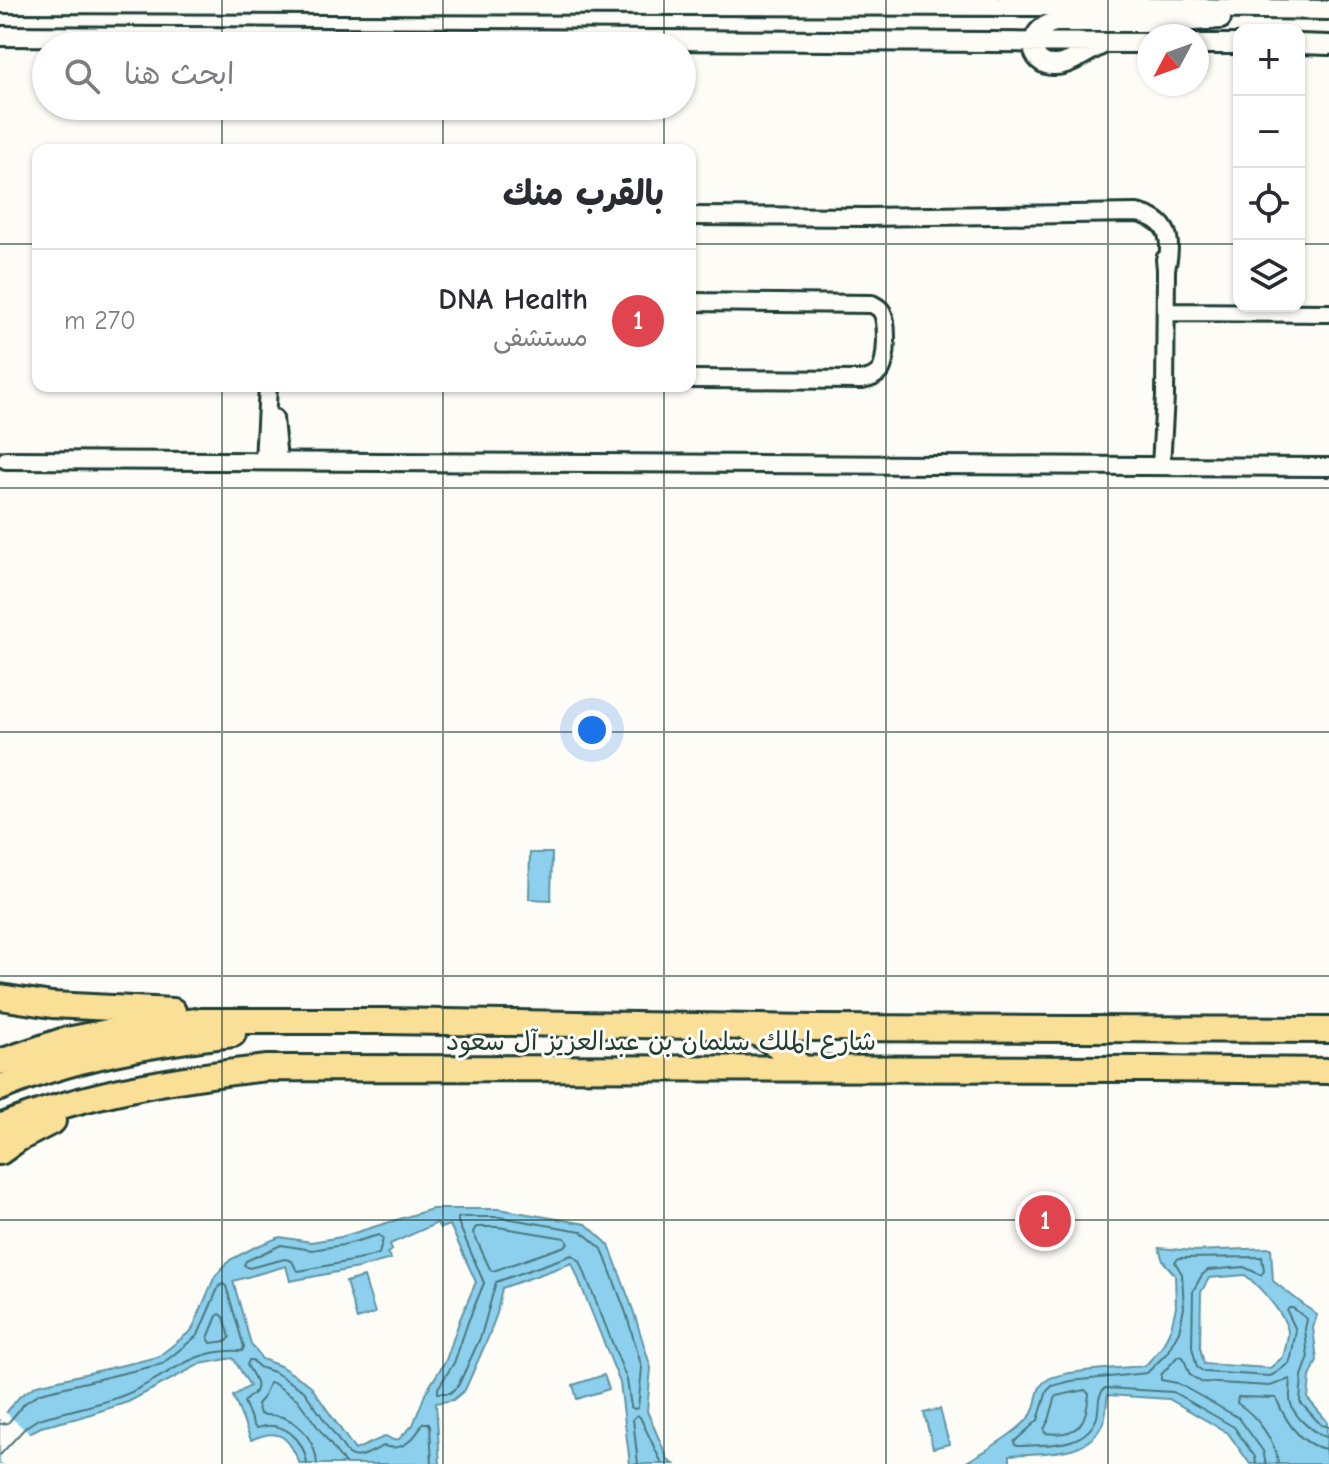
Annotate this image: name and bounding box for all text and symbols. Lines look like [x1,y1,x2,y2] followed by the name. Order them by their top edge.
[1137,24,1209,96] north arrow
[1233,24,1305,312] map controls
[1233,24,1305,96] button: +
[32,32,696,120] search box
[60,54,104,98] icon: search
[124,57,234,92] text: ابحث هنا
[1233,96,1305,168] button: −
[1233,168,1305,240] button: locate
[503,174,664,214] text: بالقرب منك
[1233,240,1305,312] button: layers
[438,282,588,317] text: DNA Health
[64,306,136,336] text: 270 m
[633,306,643,336] text: 1
[493,323,588,353] text: مستشفى
[572,710,612,750] your location
[446,1027,876,1059] street label: شارع الملك سلمان بن عبدالعزيز آل سعود
[1019,1191,1071,1251] pin: 1

